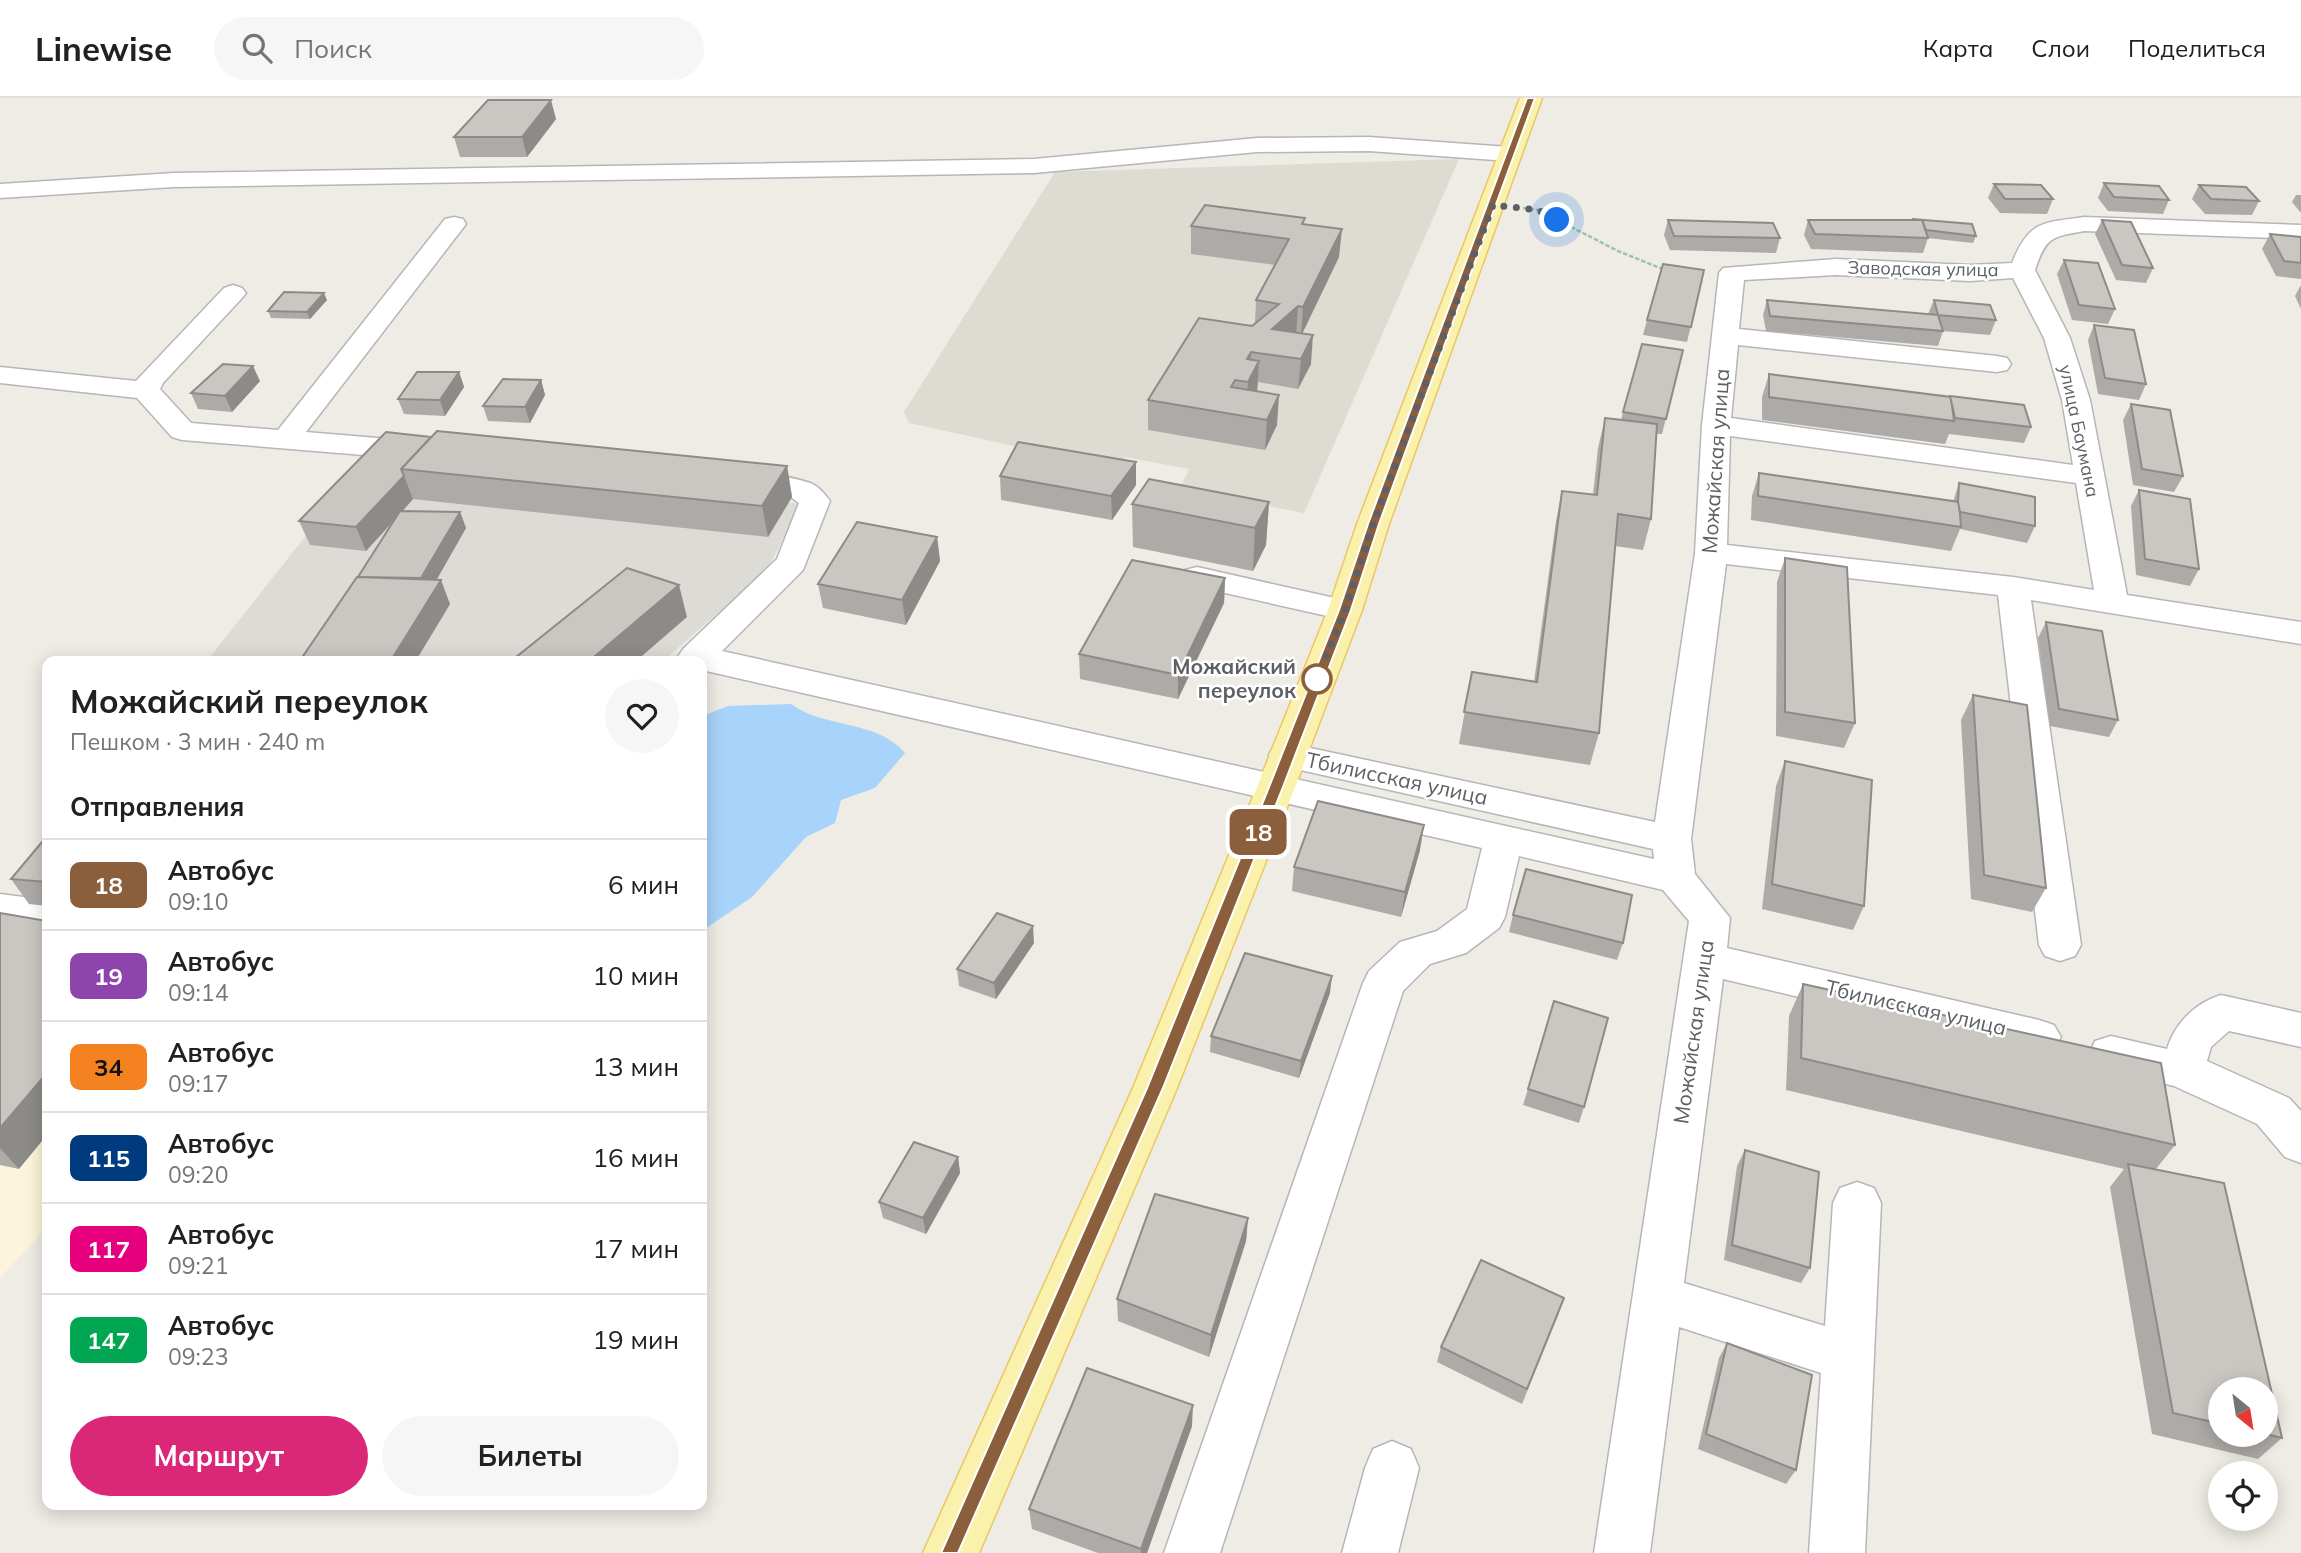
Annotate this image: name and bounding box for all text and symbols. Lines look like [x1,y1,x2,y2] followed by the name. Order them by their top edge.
[214,17,704,80] search box
[35,28,172,69] text: Linewise
[238,29,276,67] icon: search
[294,32,372,65] text: Поиск
[1923,33,1993,63] text: Карта
[2031,33,2090,63] text: Слои
[2128,33,2266,63] text: Поделиться
[1539,202,1574,237] your location
[1847,256,1999,281] street label: Заводская улица
[2054,363,2105,499] street label: улица Баумана
[1696,368,1734,554] street label: Можайская улица
[1172,653,1297,703] place label: Можайский переулок
[1302,664,1332,694] marker: Можайский переулок
[605,679,679,753] button: heart
[70,680,428,721] text: Можайский переулок
[70,727,325,756] text: Пешком · 3 мин · 240 m
[1304,746,1490,810] street label: Тбилисская улица
[70,790,244,823] text: Отправления
[1226,809,1290,855] line badge: 18
[1244,817,1272,847] text: 18
[168,854,274,887] text: Автобус
[608,868,679,901] text: 6 мин
[94,870,123,900] text: 18
[168,887,228,916] text: 09:10
[1667,938,1719,1125] street label: Можайская улица
[168,945,274,978] text: Автобус
[592,959,679,992] text: 10 мин
[94,961,123,991] text: 19
[1823,974,2009,1041] street label: Тбилисская улица
[168,978,228,1007] text: 09:14
[168,1036,274,1069] text: Автобус
[592,1050,679,1083] text: 13 мин
[94,1052,123,1082] text: 34
[168,1069,228,1098] text: 09:17
[168,1127,274,1160] text: Автобус
[592,1141,679,1174] text: 16 мин
[87,1143,130,1173] text: 115
[168,1160,228,1189] text: 09:20
[168,1218,274,1251] text: Автобус
[592,1232,679,1265] text: 17 мин
[87,1234,130,1264] text: 117
[168,1251,228,1280] text: 09:21
[168,1309,274,1342] text: Автобус
[592,1323,679,1356] text: 19 мин
[87,1325,130,1355] text: 147
[168,1342,228,1371] text: 09:23
[2208,1377,2278,1447] north arrow
[2208,1377,2278,1531] map controls
[70,1416,368,1496] button: Маршрут
[382,1416,679,1496] button: Билеты
[2208,1461,2278,1531] button: locate

